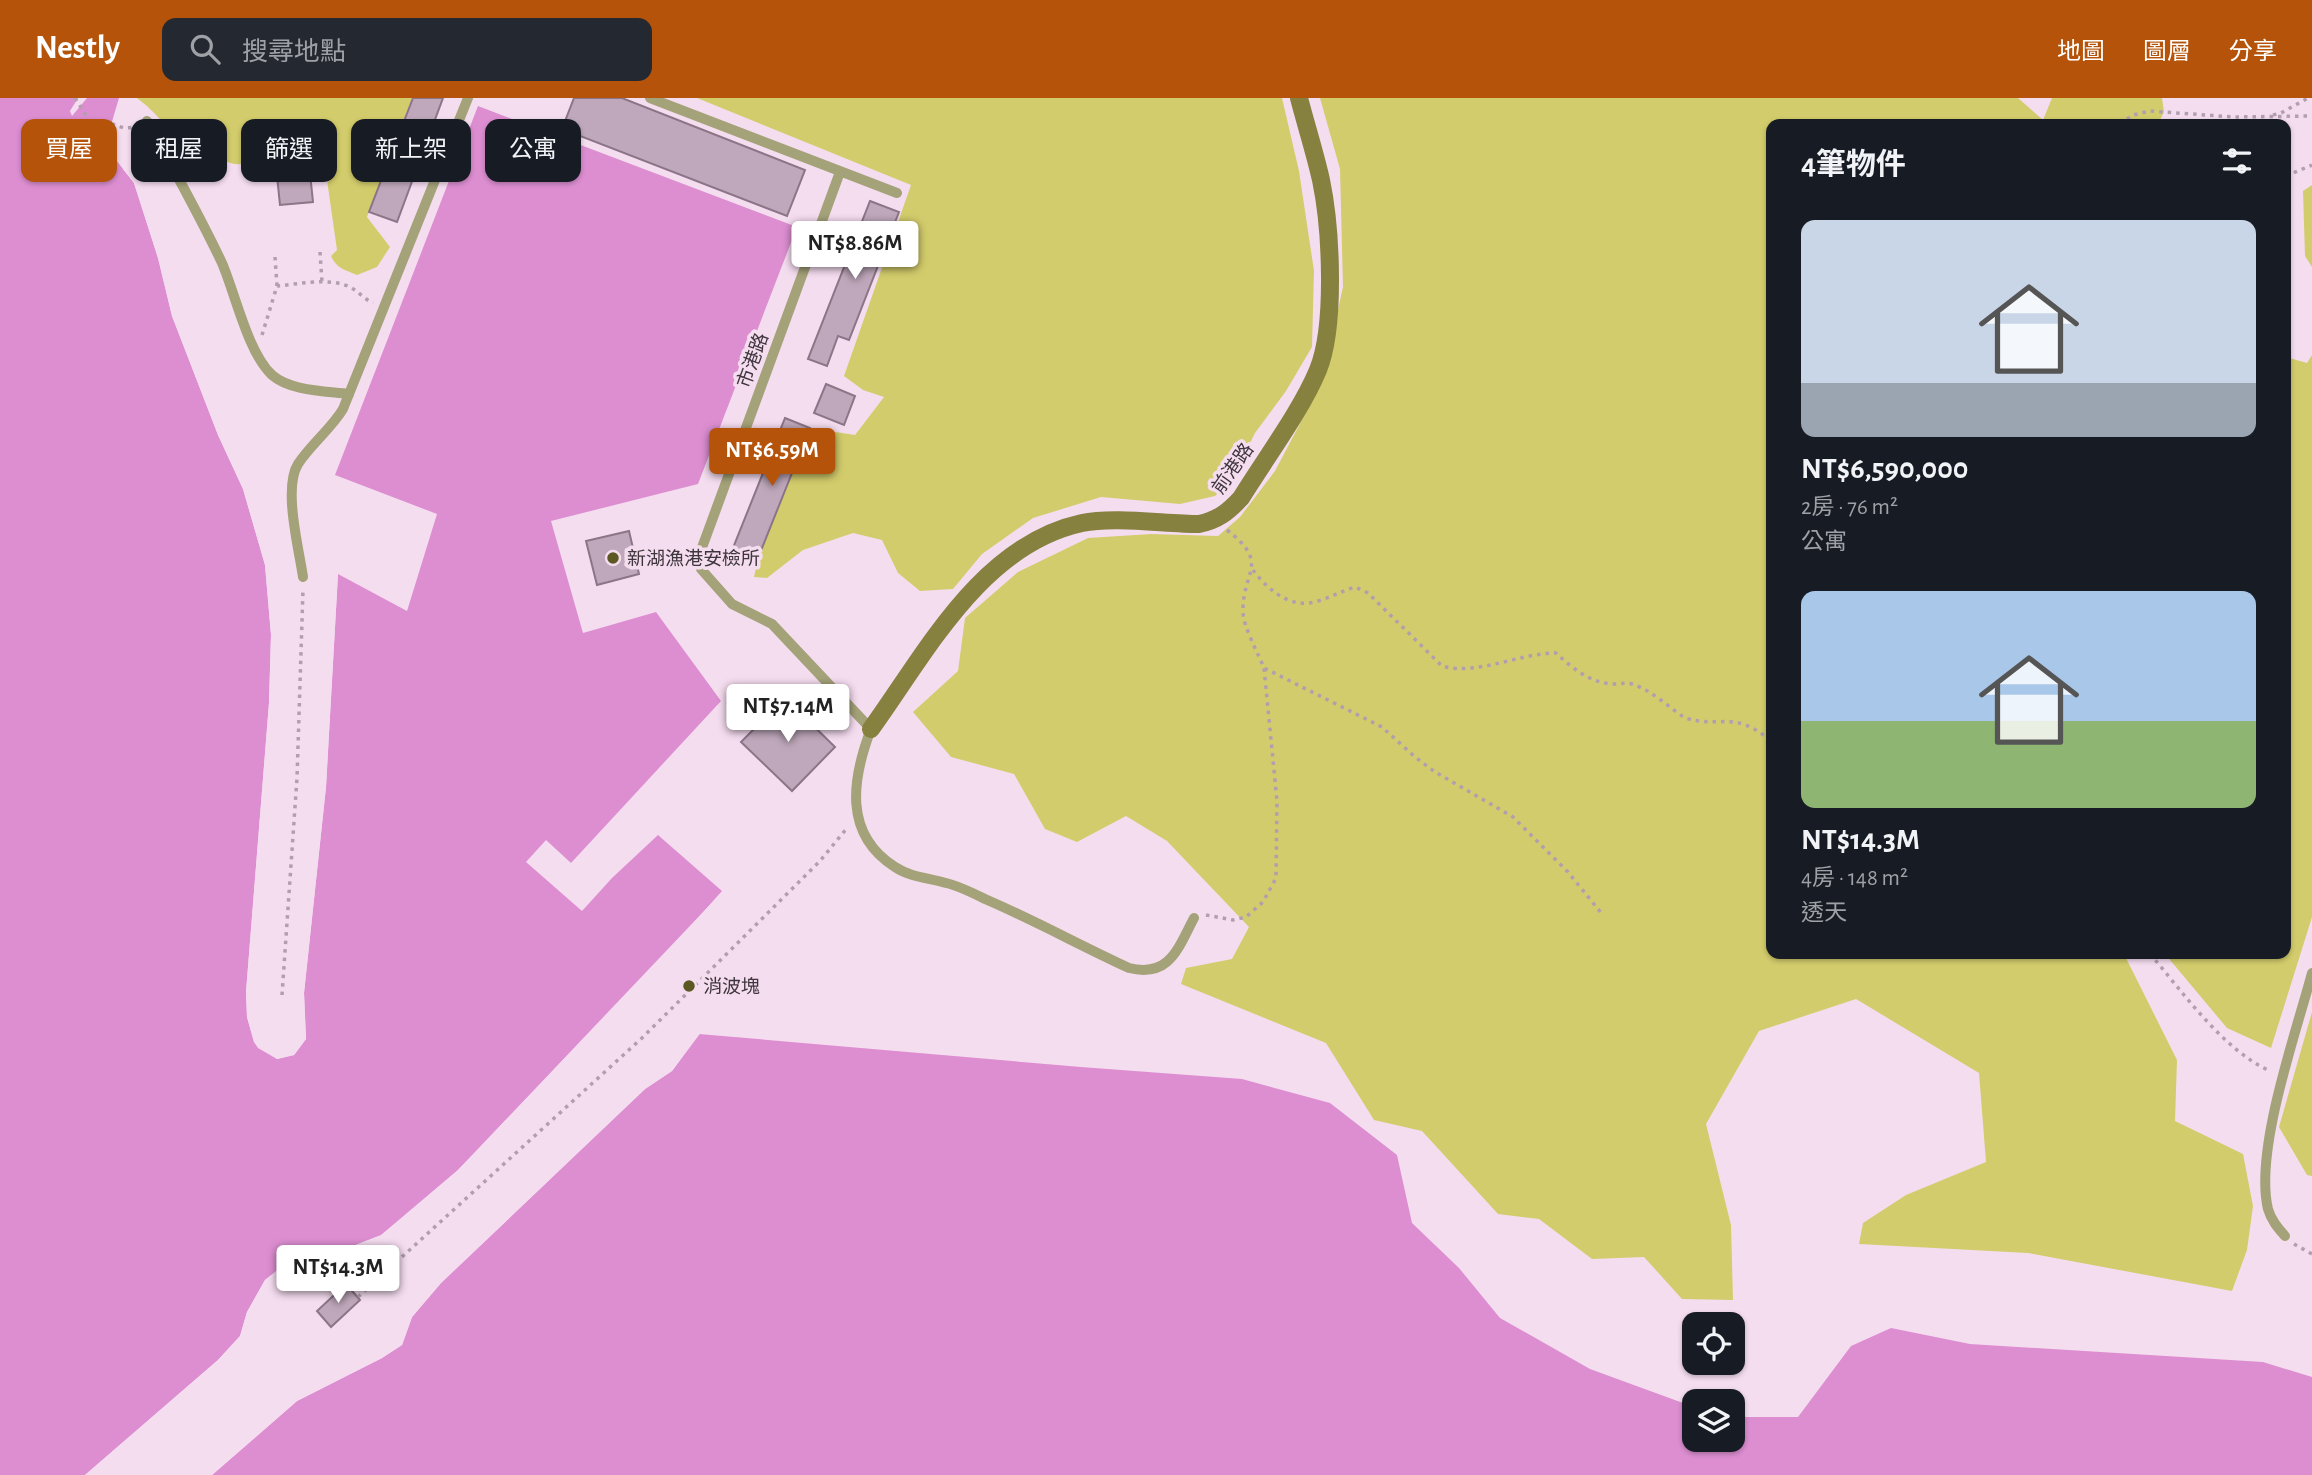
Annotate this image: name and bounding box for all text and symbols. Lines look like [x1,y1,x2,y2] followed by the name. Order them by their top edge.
[162,18,652,81] search box
[186,30,224,68] icon: search
[35,32,120,65] text: Nestly
[242,39,346,65] text: 搜尋地點
[2057,40,2105,64] text: 地圖
[2143,40,2191,64] text: 圖層
[2229,40,2277,64] text: 分享
[21,119,117,182] chip: 買屋
[131,119,227,182] chip: 租屋
[241,119,337,182] chip: 篩選
[351,119,471,182] chip: 新上架
[485,119,581,182] chip: 公寓
[2218,142,2256,180] icon: filters
[1801,150,1906,180] text: 4筆物件
[783,222,927,281] pin: NT$8.86M
[807,232,903,255] text: NT$8.86M
[1966,266,2092,392] icon: home
[733,330,772,391] street label: 市港路
[700,428,844,488] pin: NT$6.59M
[725,439,819,462] text: NT$6.59M
[1207,439,1257,498] street label: 前港路
[1801,454,1968,484] text: NT$6,590,000
[1801,496,1898,519] text: 2房 · 76 m²
[1801,531,1847,554] text: 公寓
[627,548,760,569] place label: 新湖漁港安檢所
[605,550,621,566] marker: 新湖漁港安檢所
[1966,637,2092,763] icon: home
[716,684,860,744] pin: NT$7.14M
[742,695,834,718] text: NT$7.14M
[1801,825,1920,855] text: NT$14.3M
[1801,867,1908,890] text: 4房 · 148 m²
[1801,902,1847,925] text: 透天
[703,976,760,997] place label: 消波塊
[681,978,697,994] marker: 消波塊
[266,1246,410,1305] pin: NT$14.3M
[292,1256,384,1279] text: NT$14.3M
[1682,1312,1745,1452] map controls
[1682,1312,1745,1375] button: locate
[1682,1389,1745,1452] button: layers

